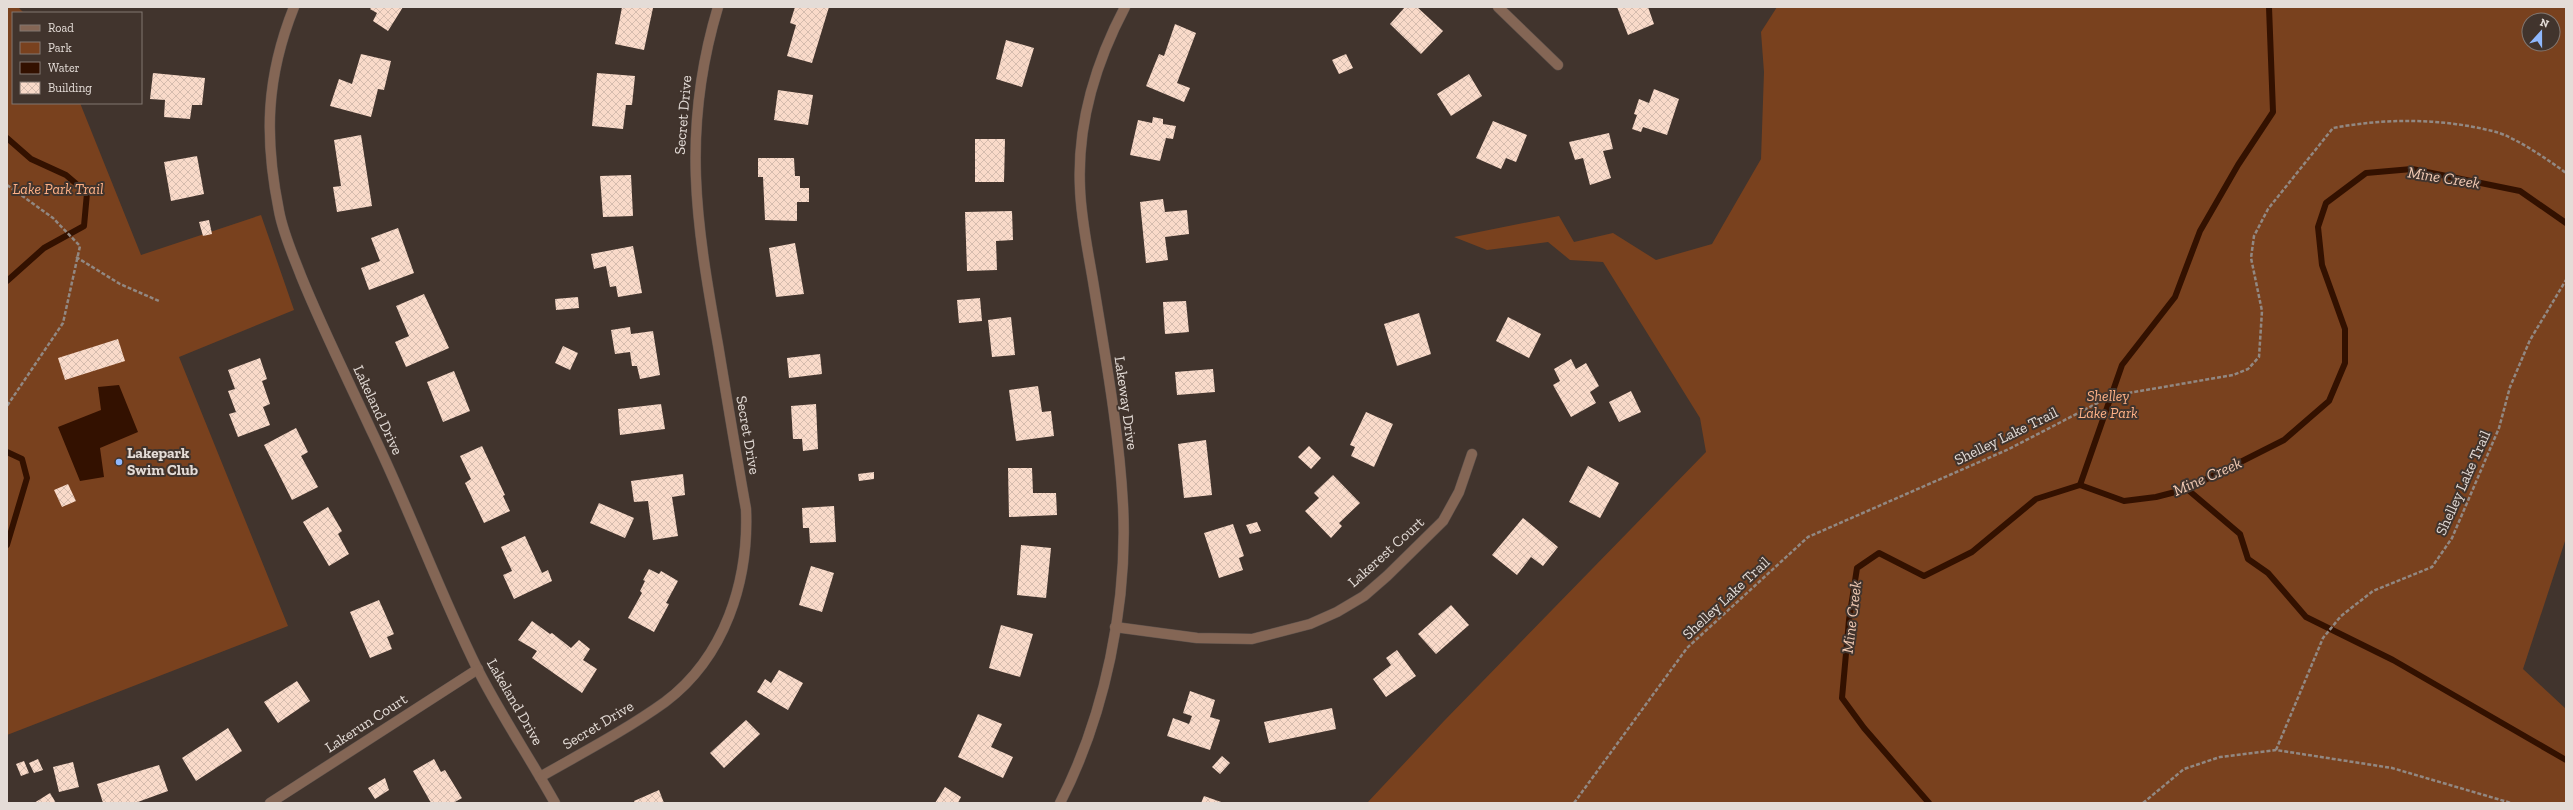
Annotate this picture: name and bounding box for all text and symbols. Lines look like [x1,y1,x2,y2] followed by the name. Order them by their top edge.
[12,12,142,104] legend
[2521,12,2561,52] north arrow
[2538,16,2551,31] text: N
[48,21,74,35] text: Road
[48,41,73,55] text: Park
[48,61,80,75] text: Water
[671,75,695,155] street label: Secret Drive
[48,81,92,95] text: Building
[2406,162,2481,193] water label: Mine Creek
[12,180,104,198] park label: Lake Park Trail
[1111,355,1141,451] street label: Lakeway Drive
[349,362,407,458] street label: Lakeland Drive
[2078,387,2138,422] park label: Shelley Lake Park
[732,394,764,476] street label: Secret Drive
[1951,403,2061,469] street label: Shelley Lake Trail
[2432,428,2494,538] street label: Shelley Lake Trail
[127,444,198,479] place label: Lakepark Swim Club
[2170,453,2244,500] water label: Mine Creek
[114,457,124,467] marker: Lakepark Swim Club
[1344,513,1428,591] street label: Lakerest Court
[1679,553,1773,643] street label: Shelley Lake Trail
[1838,580,1865,654] water label: Mine Creek
[483,656,547,748] street label: Lakeland Drive
[322,690,411,756] street label: Lakerun Court
[559,697,637,753] street label: Secret Drive

